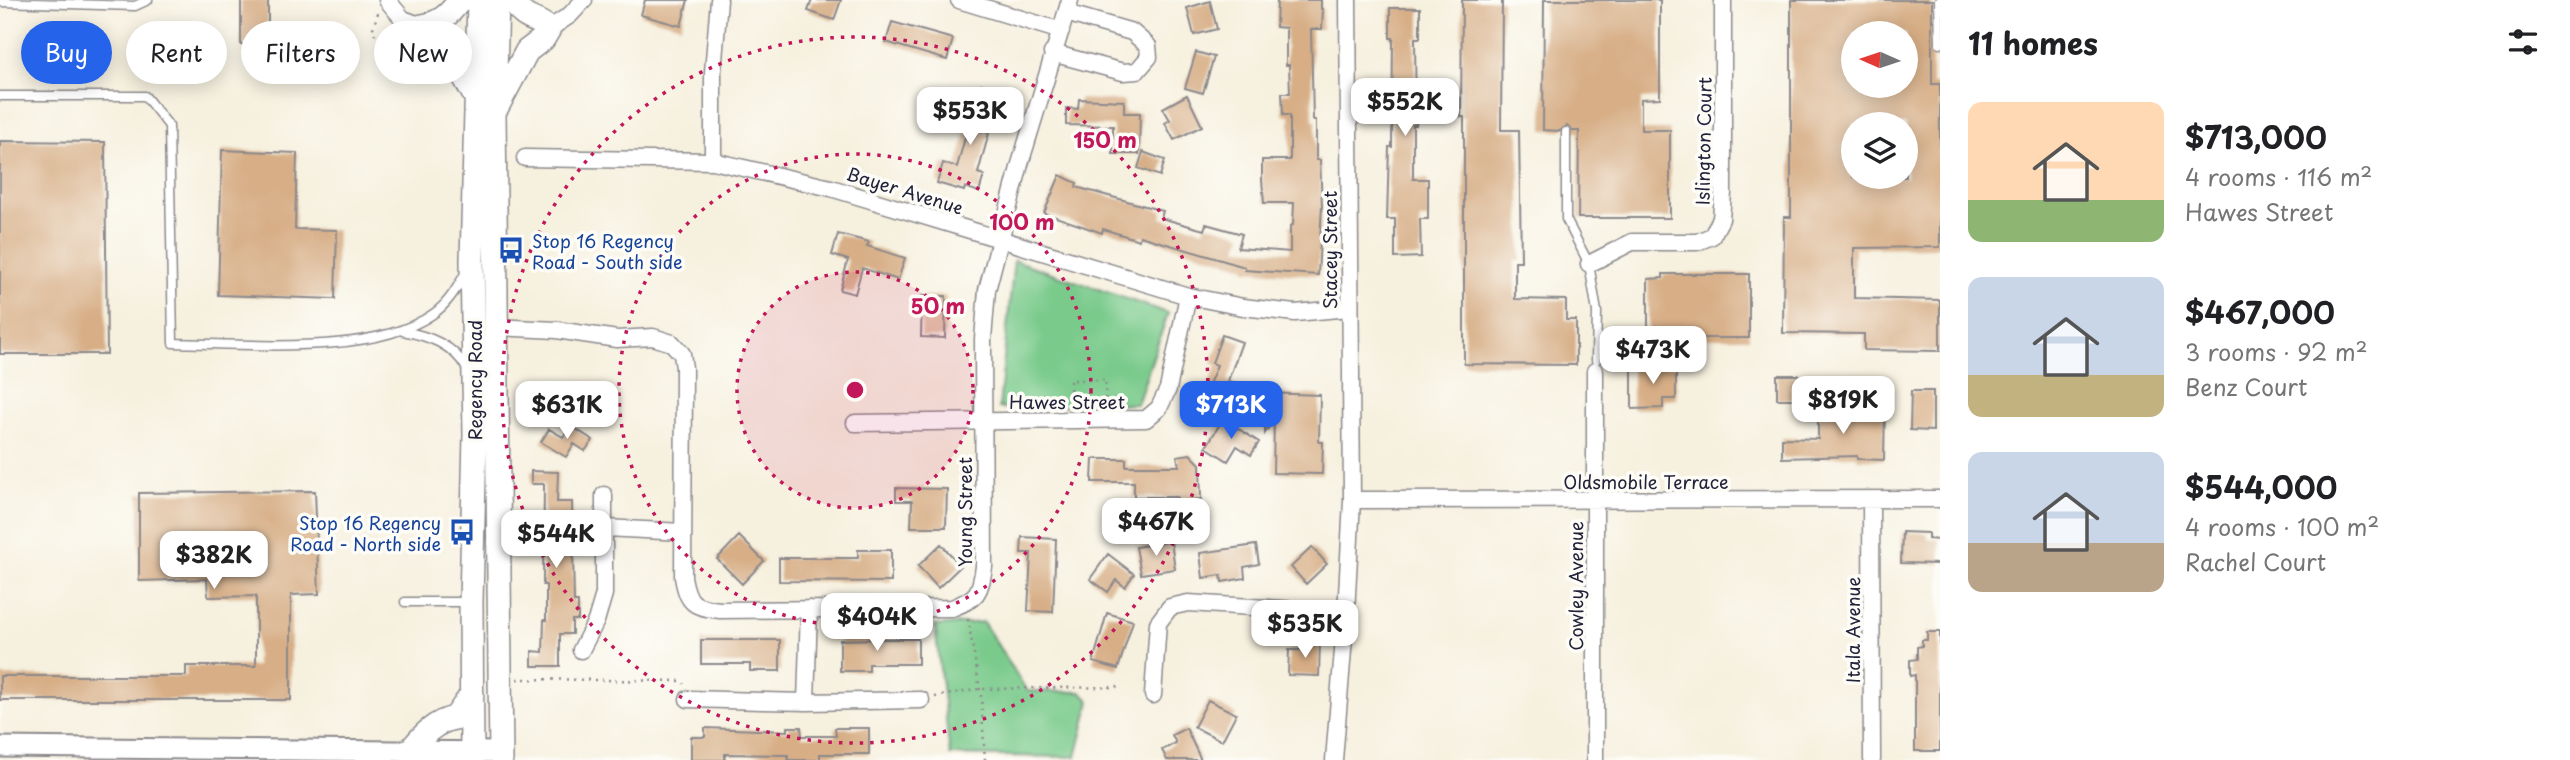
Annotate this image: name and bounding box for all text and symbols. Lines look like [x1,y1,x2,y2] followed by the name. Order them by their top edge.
[1968,20,2098,65] text: 11 homes
[21,21,112,84] chip: Buy
[126,21,227,84] chip: Rent
[241,21,360,84] chip: Filters
[374,21,472,84] chip: New
[1841,21,1918,98] north arrow
[1841,21,1918,189] map controls
[2504,23,2542,61] icon: filters
[1688,77,1718,205] street label: Islington Court
[1356,78,1454,138] pin: $552K
[1367,83,1443,118] text: $552K
[921,88,1019,147] pin: $553K
[933,92,1007,127] text: $553K
[1841,112,1918,189] button: layers
[2185,114,2327,159] text: $713,000
[1073,123,1137,155] text: 150 m
[2024,130,2108,214] icon: home
[843,159,967,221] street label: Bayer Avenue
[2185,159,2372,194] text: 4 rooms · 116 m²
[1316,191,1343,309] street label: Stacey Street
[2185,194,2333,229] text: Hawes Street
[989,205,1055,237] text: 100 m
[532,227,683,275] place label: Stop 16 Regency Road - South side
[496,235,526,265] bus stop icon: Stop 16 Regency Road - South side
[911,289,965,321] text: 50 m
[2185,289,2335,334] text: $467,000
[2024,305,2108,389] icon: home
[461,320,488,440] street label: Regency Road
[1604,326,1702,386] pin: $473K
[1616,331,1690,366] text: $473K
[2185,334,2368,369] text: 3 rooms · 92 m²
[2185,369,2307,404] text: Benz Court
[1794,376,1892,436] pin: $819K
[843,378,867,402] centre of rings
[1808,381,1878,416] text: $819K
[518,382,616,441] pin: $631K
[1182,382,1280,441] pin: $713K
[531,386,603,421] text: $631K
[1196,386,1266,421] text: $713K
[1009,388,1125,415] street label: Hawes Street
[951,457,978,567] street label: Young Street
[2185,464,2337,509] text: $544,000
[1563,468,1729,495] street label: Oldsmobile Terrace
[2024,480,2108,564] icon: home
[1107,498,1205,558] pin: $467K
[1118,503,1194,538] text: $467K
[290,509,441,557] place label: Stop 16 Regency Road - North side
[2185,509,2379,544] text: 4 rooms · 100 m²
[507,510,605,570] pin: $544K
[517,515,595,550] text: $544K
[447,517,477,547] bus stop icon: Stop 16 Regency Road - North side
[1562,521,1589,651] street label: Cowley Avenue
[165,532,263,591] pin: $382K
[176,536,252,571] text: $382K
[2185,544,2326,579] text: Rachel Court
[1839,577,1866,683] street label: Itala Avenue
[828,594,926,653] pin: $404K
[837,598,917,633] text: $404K
[1256,600,1354,660] pin: $535K
[1267,605,1343,640] text: $535K

